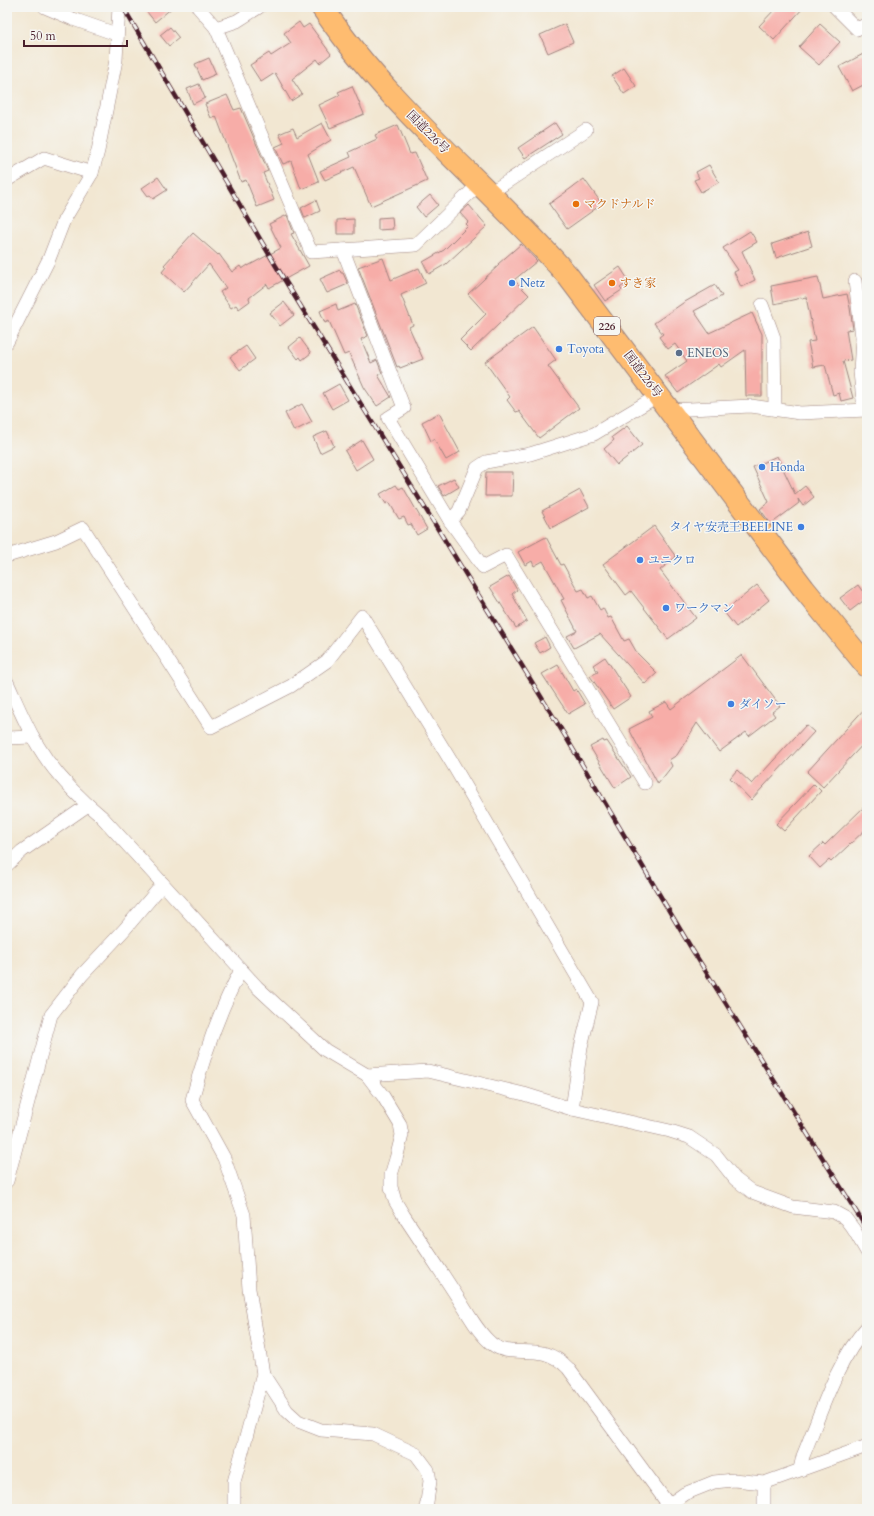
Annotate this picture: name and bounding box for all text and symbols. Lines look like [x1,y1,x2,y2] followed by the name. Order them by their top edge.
[24,22,127,48] scale bar
[30,28,57,44] text: 50 m
[403,107,453,157] street label: 国道226号
[584,196,655,212] place label: マクドナルド
[571,199,581,209] marker: マクドナルド
[520,275,545,291] place label: Netz
[620,275,656,291] place label: すき家
[507,278,517,288] marker: Netz
[607,278,617,288] marker: すき家
[594,317,620,335] road number: 226
[567,341,605,357] place label: Toyota
[554,344,564,354] marker: Toyota
[687,345,728,361] place label: ENEOS
[620,347,666,401] street label: 国道226号
[674,348,684,358] marker: ENEOS
[770,459,806,475] place label: Honda
[757,462,767,472] marker: Honda
[669,519,793,535] place label: タイヤ安売王BEELINE
[796,522,806,532] marker: タイヤ安売王BEELINE
[648,552,696,568] place label: ユニクロ
[635,555,645,565] marker: ユニクロ
[674,600,734,616] place label: ワークマン
[661,603,671,613] marker: ワークマン
[739,696,787,712] place label: ダイソー
[726,699,736,709] marker: ダイソー

